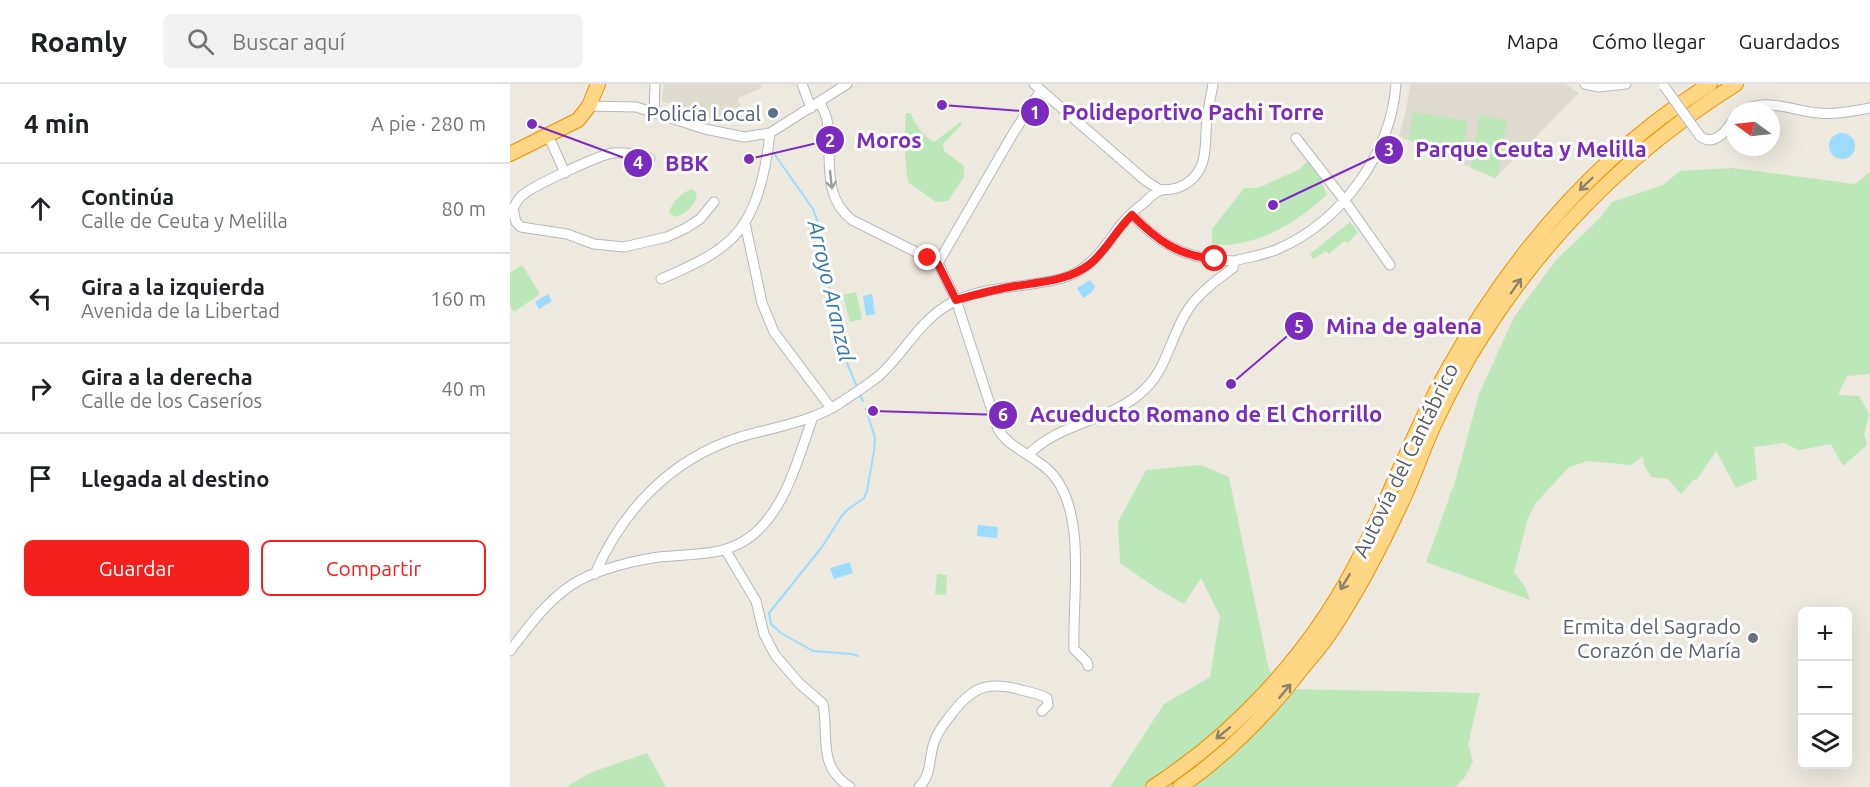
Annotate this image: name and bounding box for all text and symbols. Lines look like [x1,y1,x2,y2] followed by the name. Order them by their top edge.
[163,14,583,68] search box
[184,25,217,58] icon: search
[30,26,127,57] text: Roamly
[232,29,345,54] text: Buscar aquí
[1507,29,1559,53] text: Mapa
[1592,29,1706,53] text: Cómo llegar
[1739,29,1840,53] text: Guardados
[1020,92,1336,132] callout: Polideportivo Pachi Torre
[1062,99,1324,124] text: Polideportivo Pachi Torre
[646,101,761,125] place label: Policía Local
[1030,102,1040,122] text: 1
[1726,102,1780,156] north arrow
[766,106,780,120] marker: Policía Local
[24,109,90,138] text: 4 min
[371,112,486,135] text: A pie · 280 m
[815,120,934,160] callout: Moros
[856,127,922,152] text: Moros
[825,130,835,150] text: 2
[1374,130,1659,170] callout: Parque Ceuta y Melilla
[1415,136,1647,161] text: Parque Ceuta y Melilla
[1384,139,1394,159] text: 3
[623,143,721,183] callout: BBK
[665,150,709,175] text: BBK
[633,152,643,172] text: 4
[826,170,837,190] one-way arrow
[1578,177,1593,192] one-way arrow
[81,184,174,209] text: Continúa
[24,192,57,225] icon: ahead
[442,197,486,220] text: 80 m
[81,209,288,232] text: Calle de Ceuta y Melilla
[803,217,860,364] water label: Arroyo Aranzal
[914,244,940,270] route end
[1201,245,1227,271] route start
[81,274,265,299] text: Gira a la izquierda
[1510,279,1522,295] one-way arrow
[24,282,57,315] icon: left
[430,287,486,310] text: 160 m
[81,299,280,322] text: Avenida de la Libertad
[1284,306,1494,346] callout: Mina de galena
[1326,313,1482,338] text: Mina de galena
[1294,316,1304,336] text: 5
[1347,359,1463,561] street label: Autovía del Cantábrico
[81,364,253,389] text: Gira a la derecha
[24,372,57,405] icon: right
[442,377,486,400] text: 40 m
[81,389,262,412] text: Calle de los Caseríos
[988,395,1395,435] callout: Acueducto Romano de El Chorrillo
[1030,401,1382,426] text: Acueducto Romano de El Chorrillo
[998,404,1008,424] text: 6
[24,462,57,495] icon: arrive
[81,466,269,491] text: Llegada al destino
[24,540,249,596] button: Guardar
[261,540,486,596] button: Compartir
[1339,573,1351,590] one-way arrow
[1798,607,1852,769] map controls
[1798,607,1852,661] button: +
[1563,614,1741,662] place label: Ermita del Sagrado Corazón de María
[1746,631,1760,645] marker: Ermita del Sagrado Corazón de María
[1798,661,1852,715] button: −
[1278,683,1291,699] one-way arrow
[1798,715,1852,769] button: layers
[1216,726,1232,739] one-way arrow

